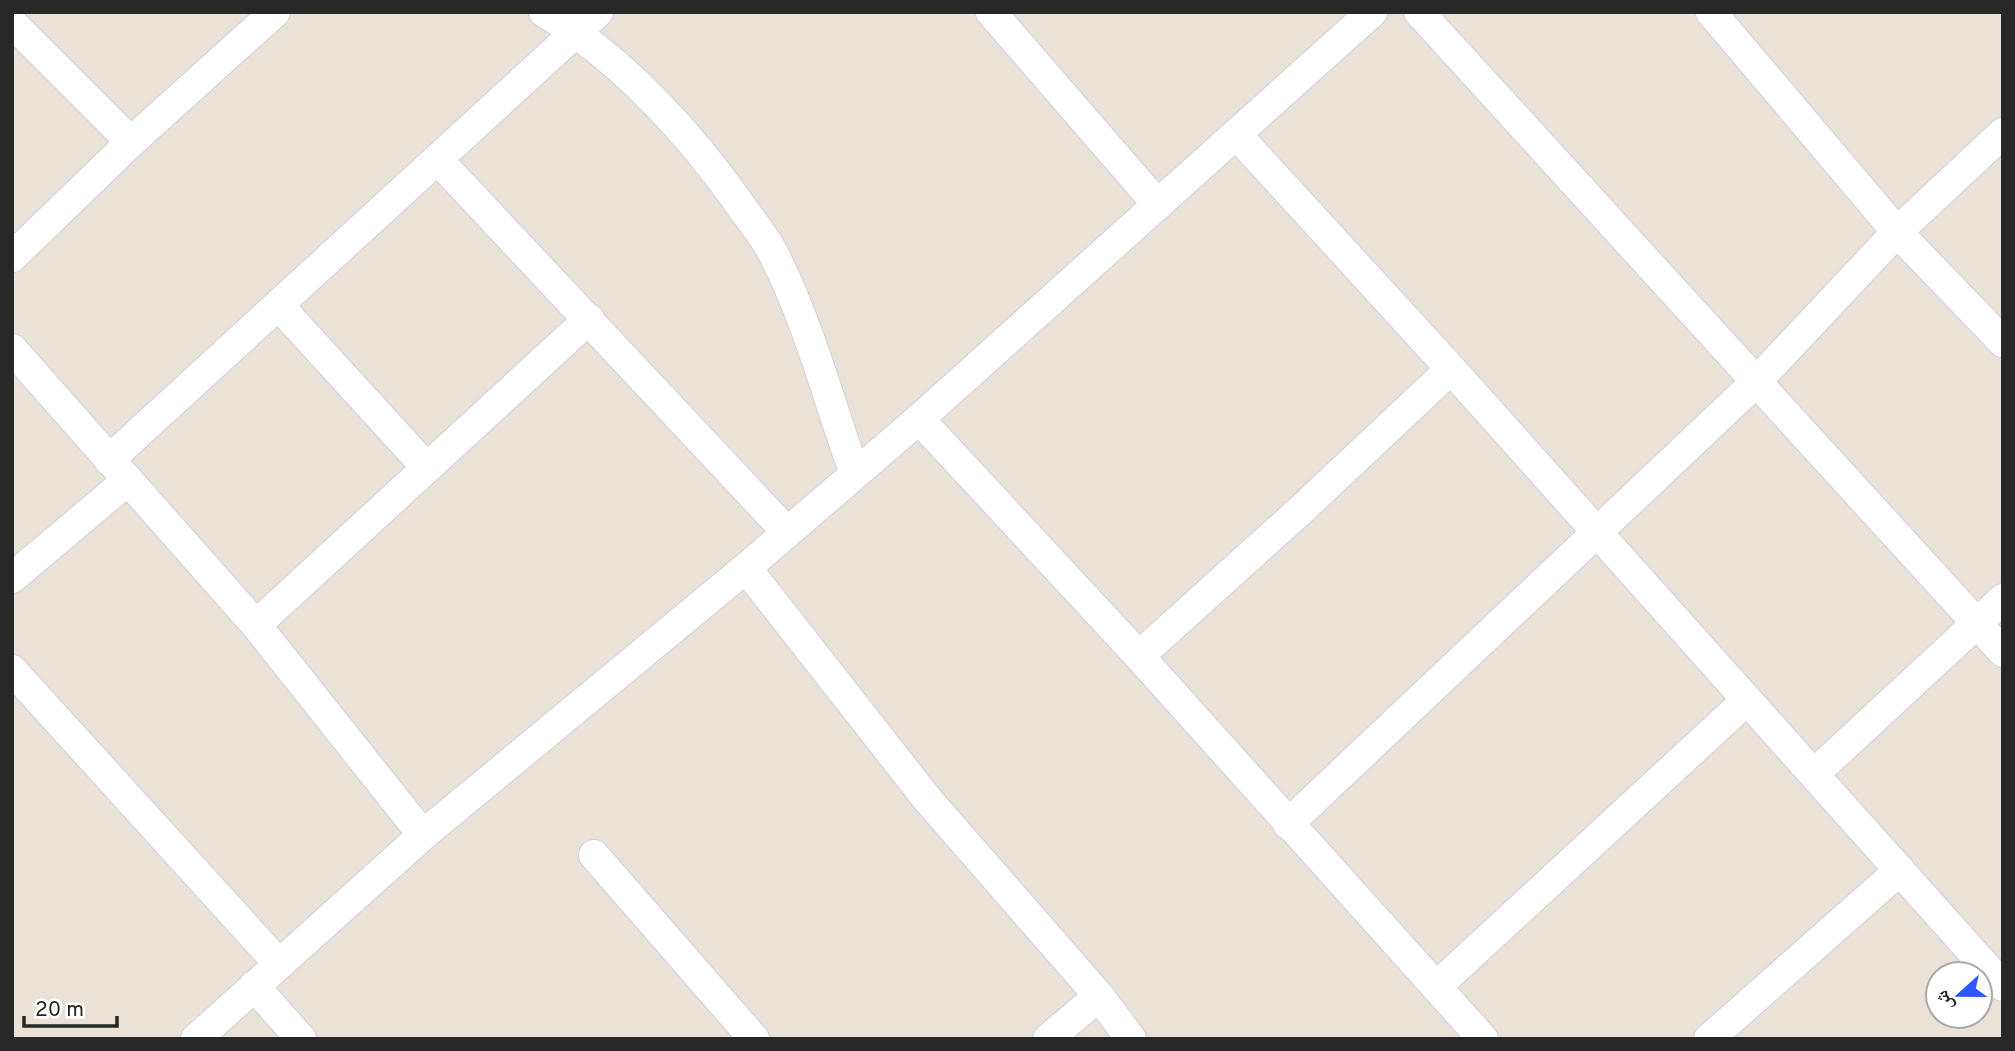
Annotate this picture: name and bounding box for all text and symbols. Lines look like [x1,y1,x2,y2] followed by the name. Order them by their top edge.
[1924,960,1994,1030] north arrow
[24,984,117,1028] scale bar
[1930,987,1960,1014] text: ش
[35,997,84,1024] text: 20 m

